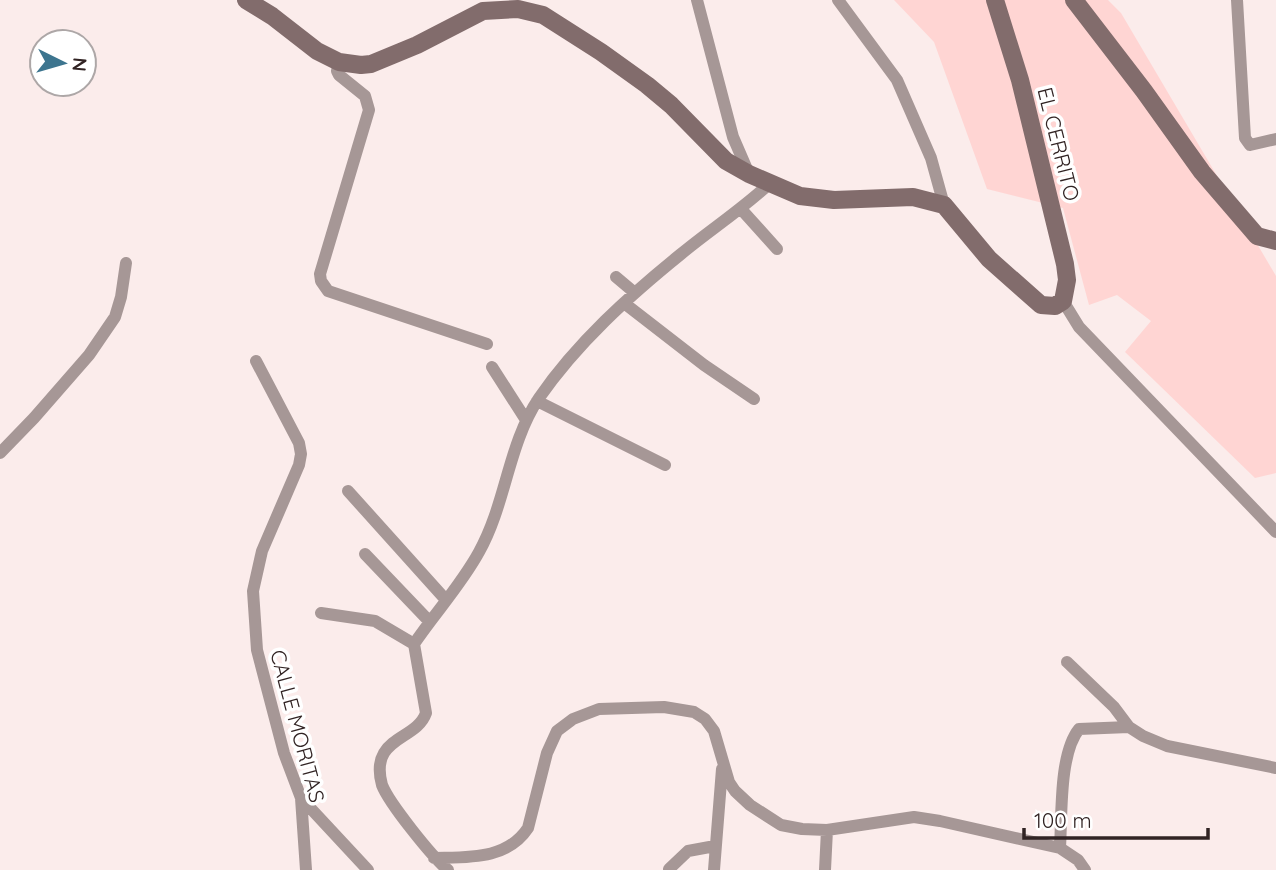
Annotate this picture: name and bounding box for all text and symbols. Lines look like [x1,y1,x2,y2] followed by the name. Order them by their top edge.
[28,28,98,98] north arrow
[67,56,92,72] text: N
[1032,84,1086,204] street label: EL CERRITO
[265,647,331,805] street label: CALLE MORITAS
[1024,796,1208,840] scale bar
[1034,807,1092,833] text: 100 m

